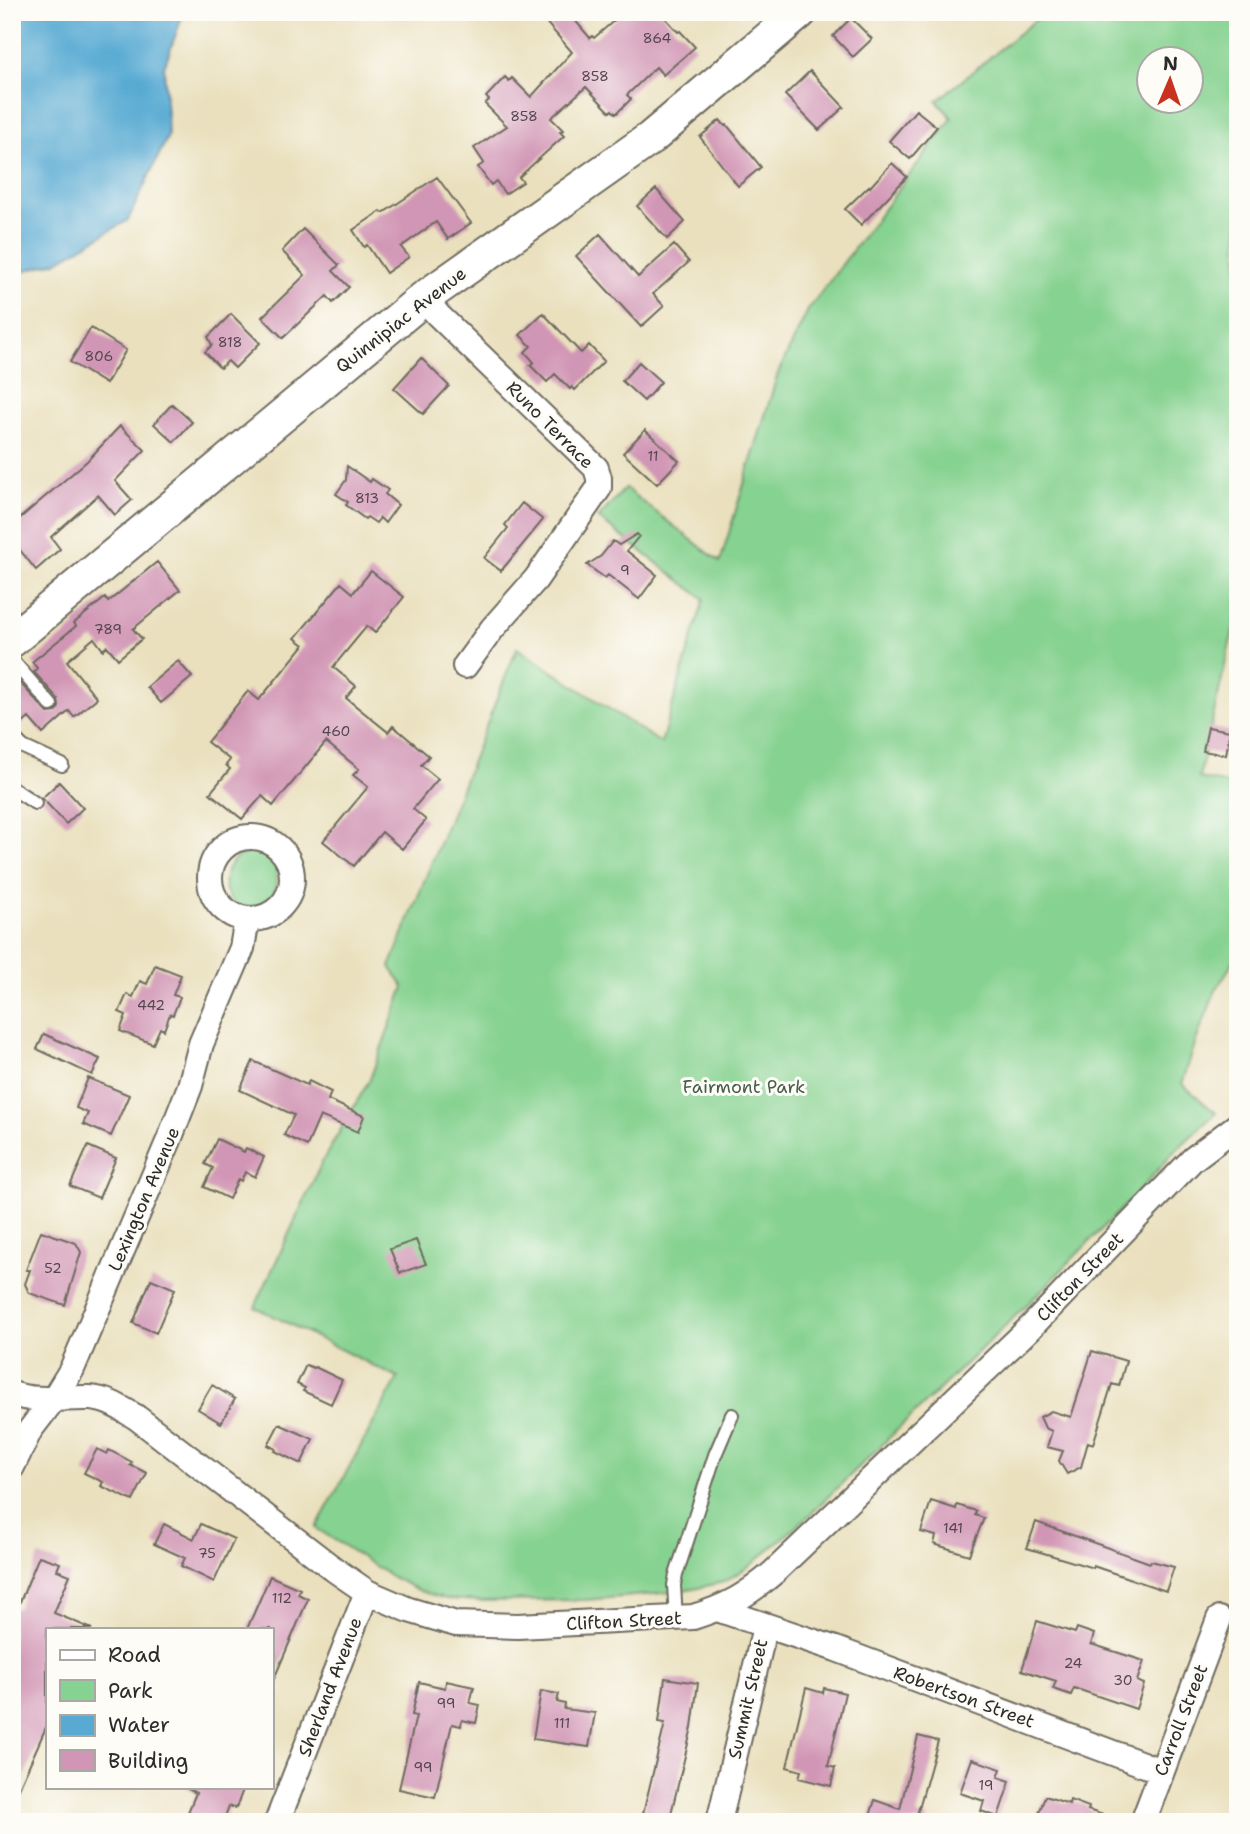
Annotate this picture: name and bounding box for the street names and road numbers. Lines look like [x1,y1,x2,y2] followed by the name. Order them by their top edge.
[331,261,471,379] street label: Quinnipiac Avenue
[501,376,599,474] street label: Runo Terrace
[103,1123,185,1275] street label: Lexington Avenue
[1031,1227,1129,1327] street label: Clifton Street
[566,1606,683,1636] street label: Clifton Street
[292,1614,368,1760] street label: Sherland Avenue
[723,1636,774,1761] street label: Summit Street
[890,1660,1038,1734] street label: Robertson Street
[1149,1660,1213,1779] street label: Carroll Street

